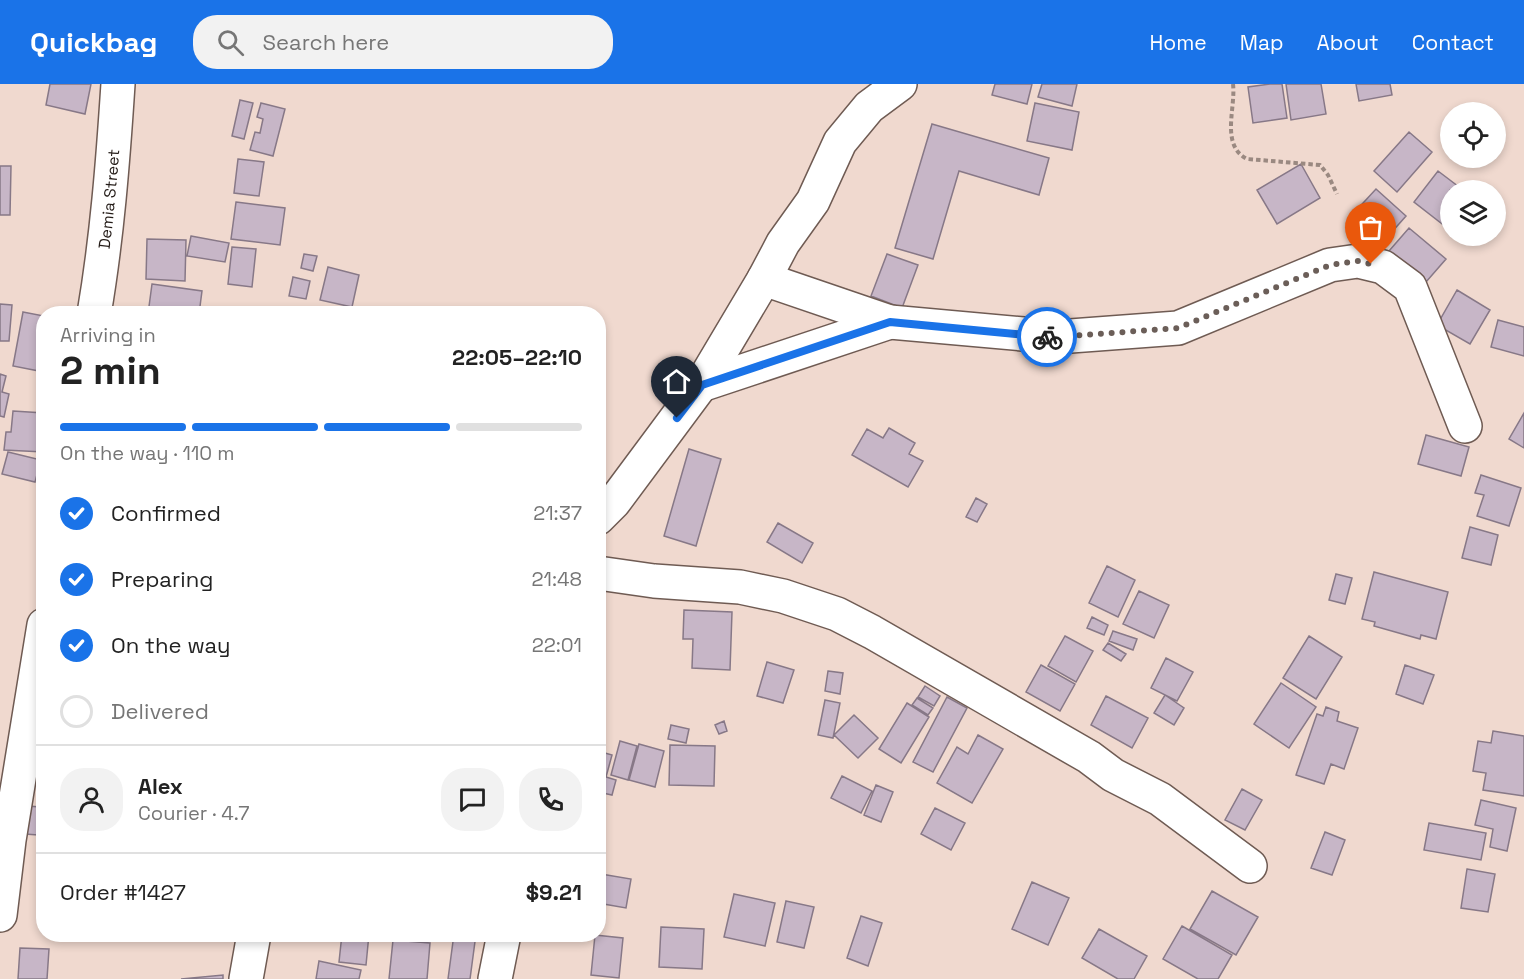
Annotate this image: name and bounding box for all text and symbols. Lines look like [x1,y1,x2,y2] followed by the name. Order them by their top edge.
[193,15,613,69] search box
[30,24,157,60] text: Quickbag
[214,26,247,59] icon: search
[262,28,389,56] text: Search here
[1149,29,1207,56] text: Home
[1240,29,1284,56] text: Map
[1317,29,1379,56] text: About
[1412,29,1494,56] text: Contact
[1440,102,1506,246] map controls
[1440,102,1506,168] button: locate
[93,148,124,250] street label: Demia Street
[1440,180,1506,246] button: layers
[1345,202,1396,264] pin
[1354,211,1387,244] icon: bag
[1017,307,1077,367] courier
[1031,321,1064,354] icon: bike
[60,322,156,348] text: Arriving in
[452,343,582,371] text: 22:05–22:10
[60,346,161,395] text: 2 min
[651,356,702,418] pin
[660,365,693,398] icon: home
[60,440,234,466] text: On the way · 110 m
[60,497,93,530] icon: check
[111,499,221,527] text: Confirmed
[533,500,582,526] text: 21:37
[60,563,93,596] icon: check
[111,565,213,593] text: Preparing
[532,566,582,592] text: 21:48
[60,629,93,662] icon: check
[111,631,230,659] text: On the way
[532,632,582,658] text: 22:01
[111,697,209,725] text: Delivered
[60,768,123,831] button: person
[441,768,504,831] button: chat
[519,768,582,831] button: phone
[138,772,183,800] text: Alex
[138,800,249,826] text: Courier · 4.7
[60,878,186,906] text: Order #1427
[526,878,582,906] text: $9.21

